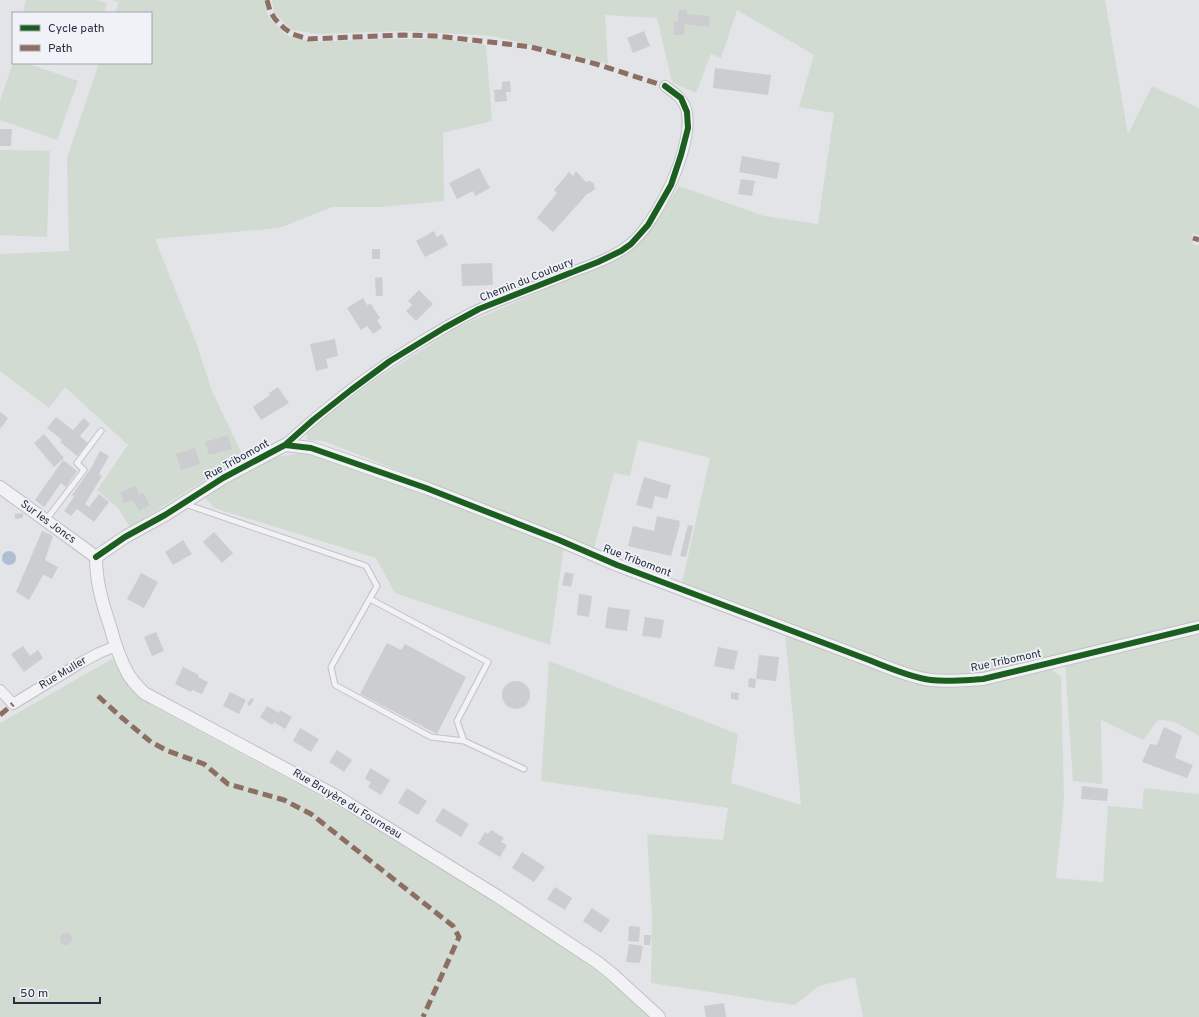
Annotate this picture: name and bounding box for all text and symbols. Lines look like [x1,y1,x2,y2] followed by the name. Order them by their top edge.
[12,12,152,64] legend
[48,21,105,37] text: Cycle path
[48,41,73,57] text: Path
[478,255,576,305] street label: Chemin du Couloury
[202,436,272,484] street label: Rue Tribomont
[18,497,78,547] street label: Sur les Joncs
[601,542,673,580] street label: Rue Tribomont
[969,647,1043,675] street label: Rue Tribomont
[37,653,90,693] street label: Rue Muller
[290,766,404,842] street label: Rue Bruyère du Fourneau
[14,979,100,1005] scale bar
[20,986,48,1002] text: 50 m

